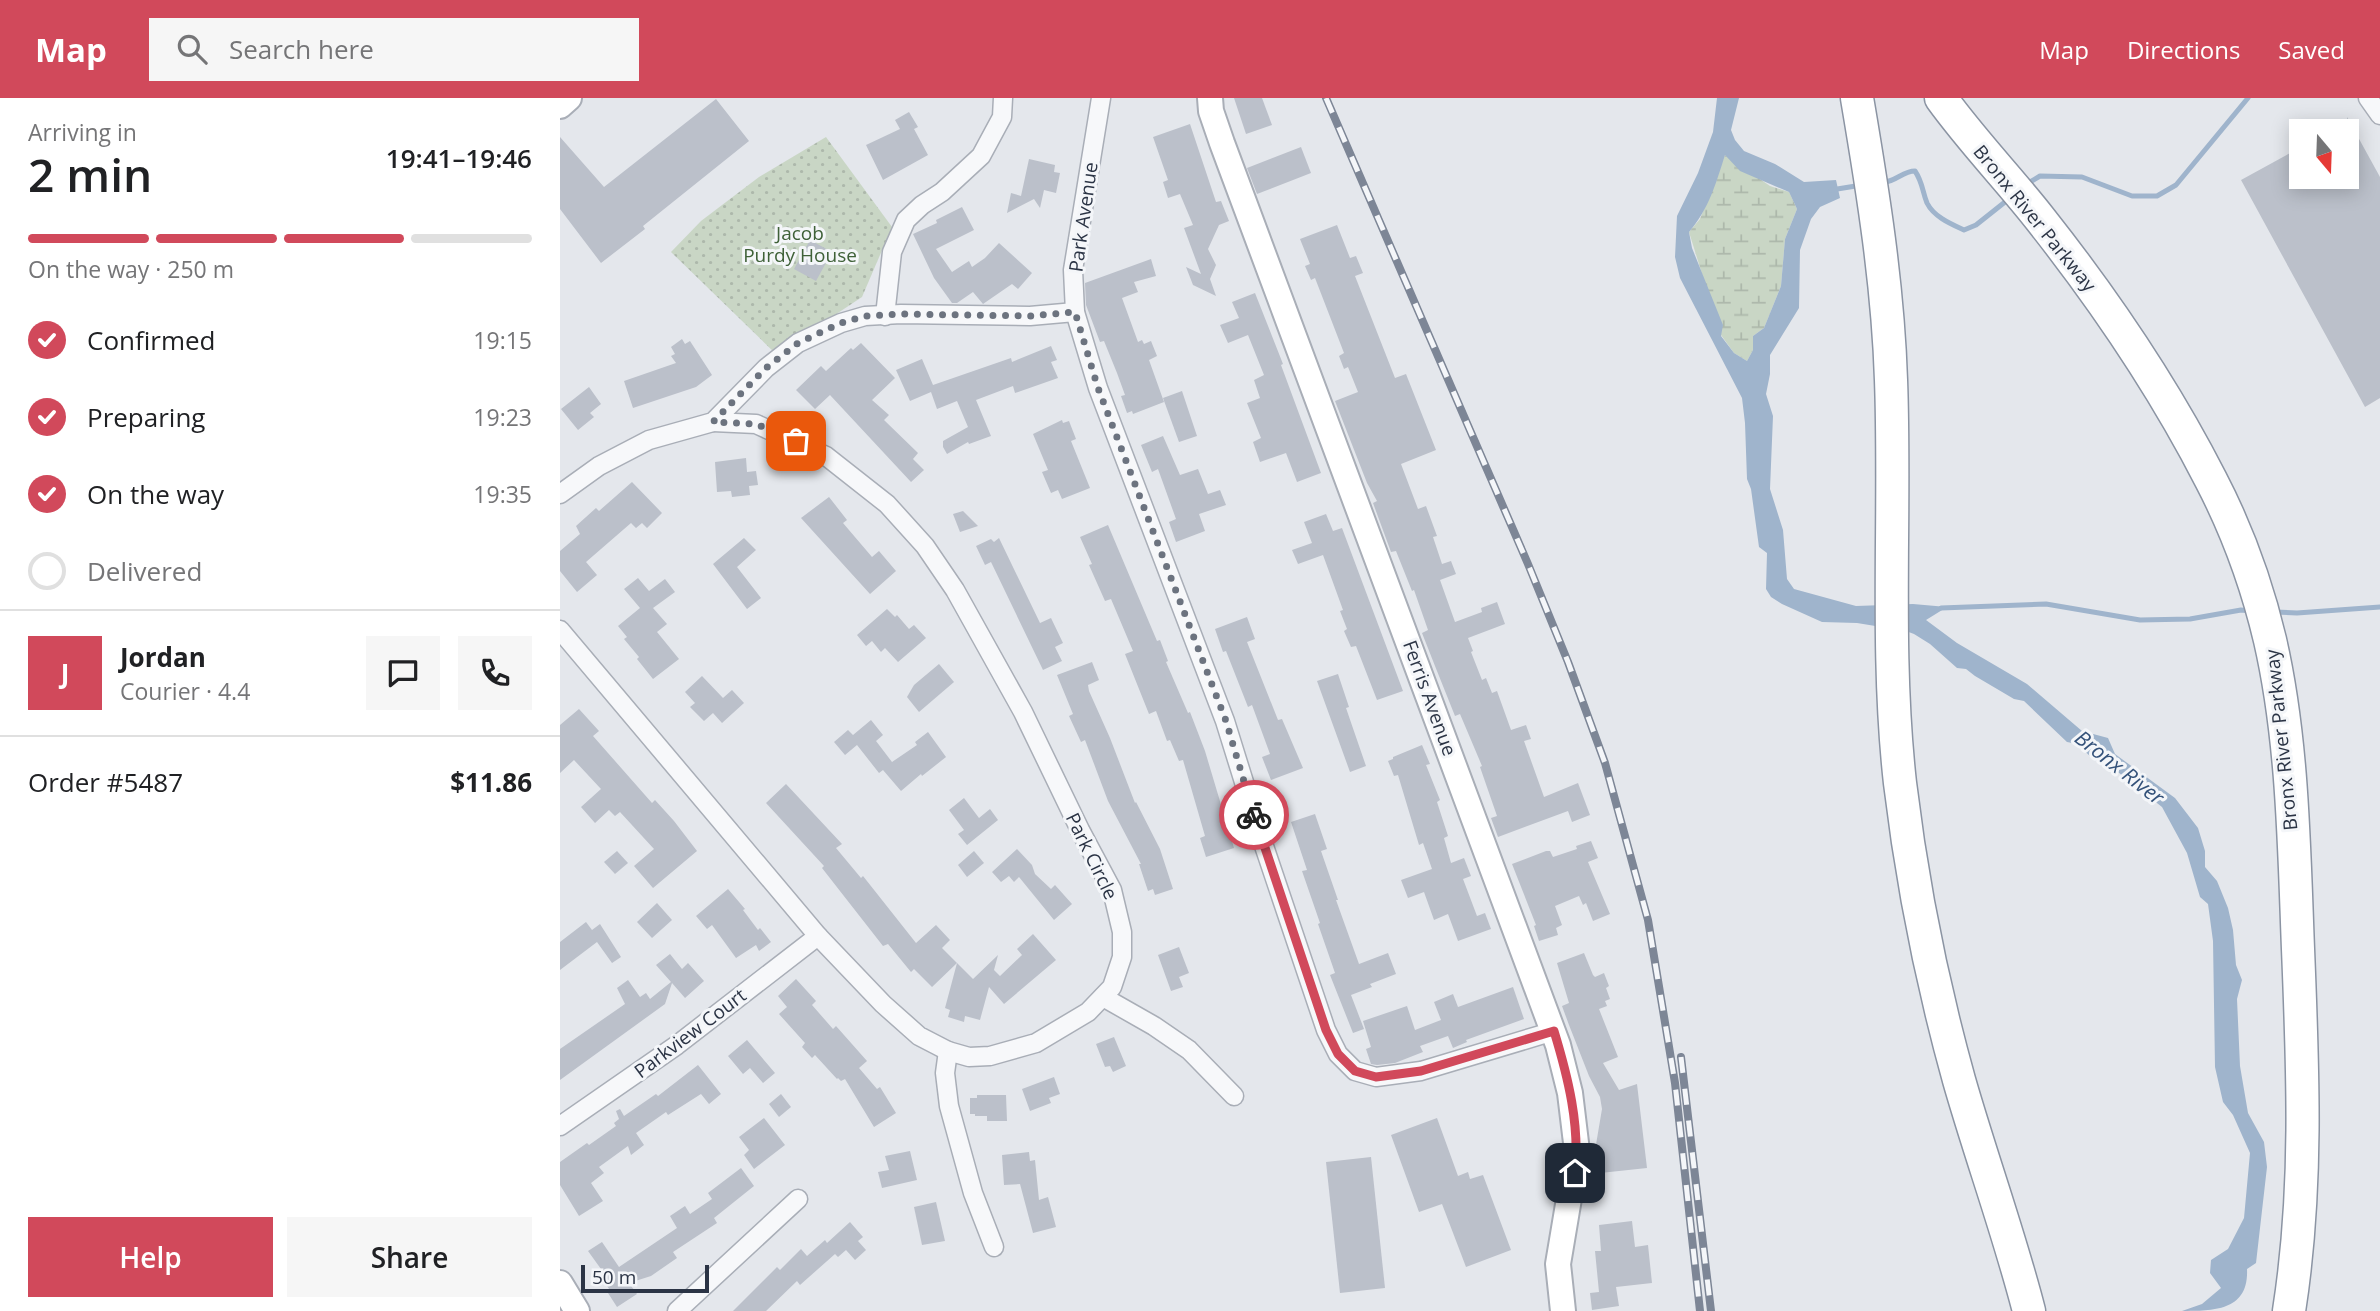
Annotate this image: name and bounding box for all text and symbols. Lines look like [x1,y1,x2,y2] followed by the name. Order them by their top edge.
[149,18,639,81] search box
[35,27,107,72] text: Map
[173,30,211,68] icon: search
[229,31,374,67] text: Search here
[2039,33,2089,66] text: Map
[2127,33,2240,66] text: Directions
[2278,33,2345,66] text: Saved
[28,116,137,148] text: Arriving in
[2289,119,2359,189] north arrow
[2289,119,2359,189] map controls
[1968,139,2103,297] street label: Bronx River Parkway
[386,140,532,176] text: 19:41–19:46
[28,143,152,205] text: 2 min
[1062,160,1104,274] street label: Park Avenue
[743,220,857,268] park label: Jacob Purdy House
[28,253,234,285] text: On the way · 250 m
[28,321,66,359] icon: check
[87,322,215,358] text: Confirmed
[473,324,532,356] text: 19:15
[28,398,66,436] icon: check
[87,399,205,435] text: Preparing
[473,401,532,433] text: 19:23
[766,411,826,471] pin
[777,422,815,460] icon: bag
[28,475,66,513] icon: check
[87,476,224,512] text: On the way
[473,478,532,510] text: 19:35
[87,553,202,589] text: Delivered
[366,636,440,710] button: chat
[458,636,532,710] button: phone
[1397,637,1463,759] street label: Ferris Avenue
[120,639,206,675] text: Jordan
[2259,648,2303,832] street label: Bronx River Parkway
[61,655,69,691] text: J
[120,675,250,707] text: Courier · 4.4
[2070,723,2171,811] water label: Bronx River
[28,764,183,800] text: Order #5487
[450,764,532,800] text: $11.86
[1219,780,1289,850] courier
[1235,796,1273,834] icon: bike
[1060,808,1124,904] street label: Park Circle
[629,982,751,1084] street label: Parkview Court
[1545,1143,1605,1203] pin
[1556,1154,1594,1192] icon: home
[28,1217,273,1297] button: Help
[287,1217,532,1297] button: Share
[581,1262,709,1294] scale bar
[592,1264,636,1290] text: 50 m

